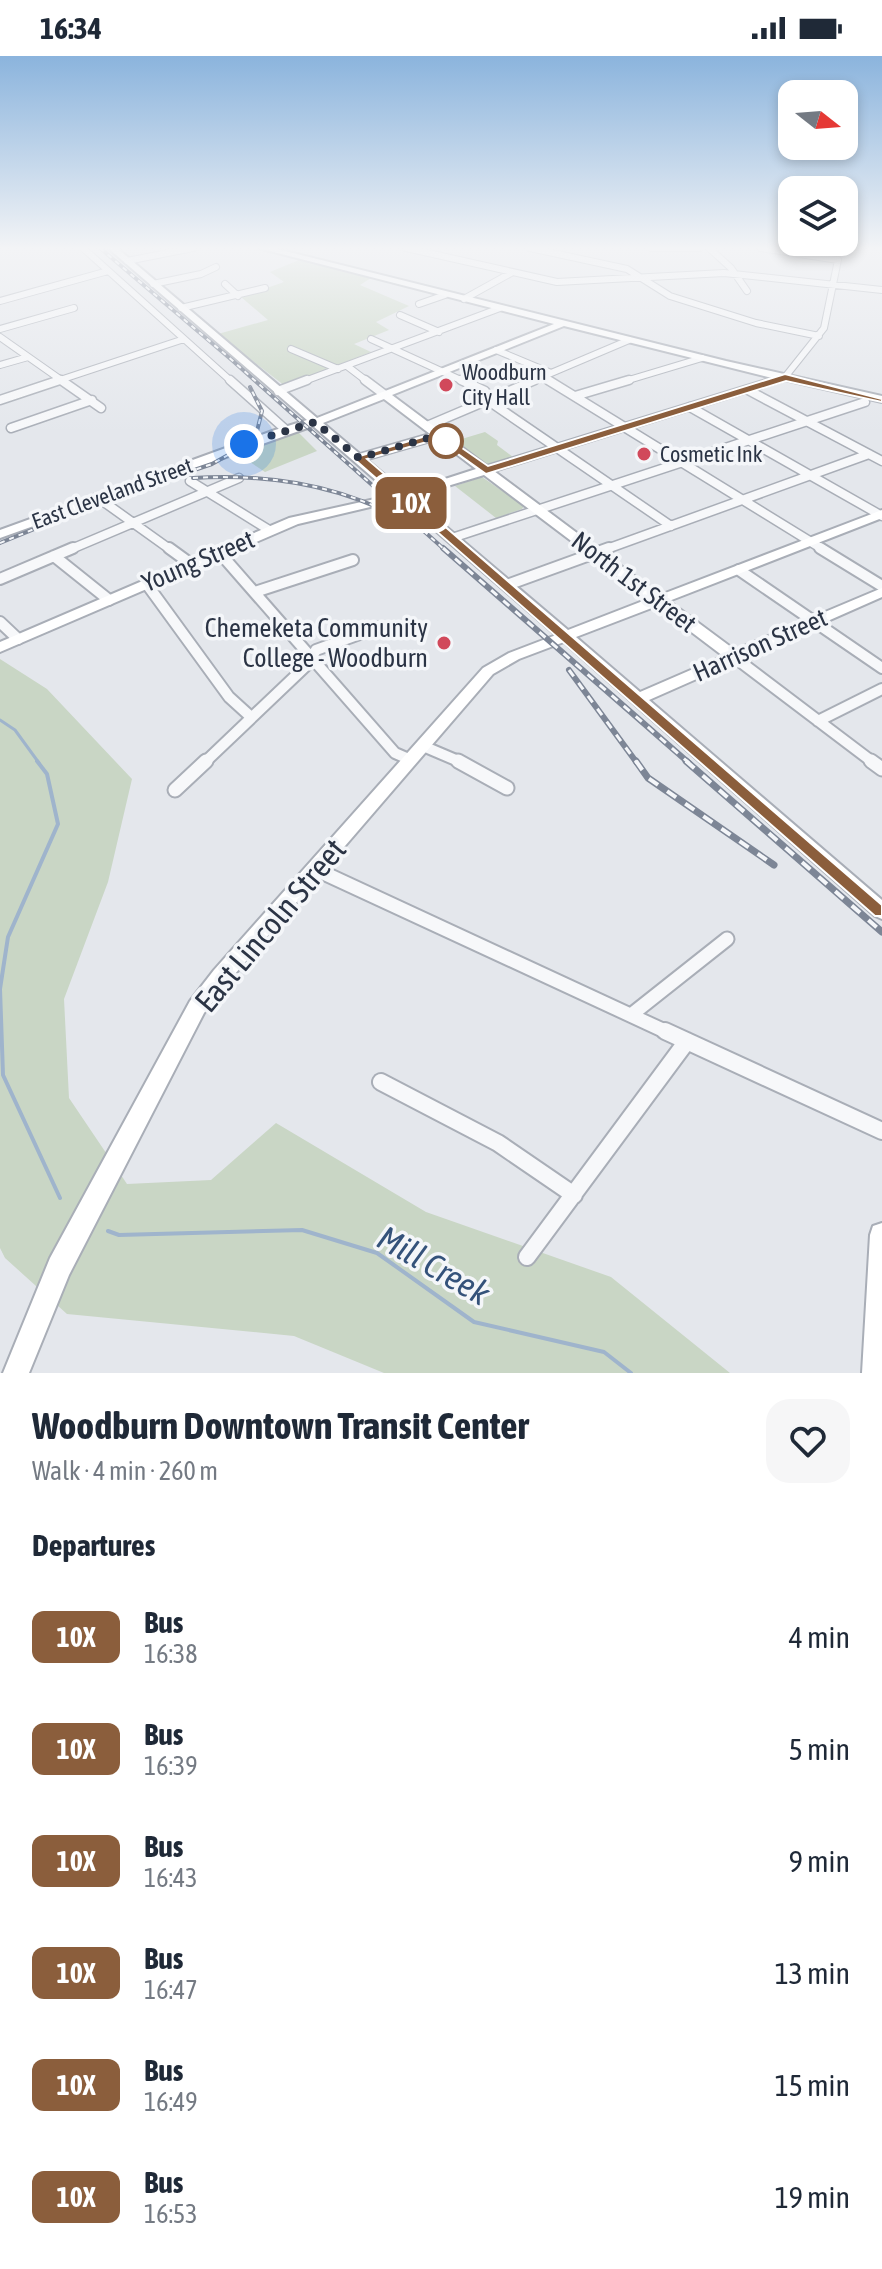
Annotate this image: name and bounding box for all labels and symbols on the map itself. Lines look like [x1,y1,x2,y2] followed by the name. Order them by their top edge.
[778,80,858,160] north arrow
[462,359,547,410] place label: Woodburn City Hall
[437,376,455,394] marker: Woodburn City Hall
[224,424,264,464] your location
[429,424,463,458] unlabelled marker
[660,441,763,467] place label: Cosmetic Ink
[635,445,653,463] marker: Cosmetic Ink
[28,452,196,534] street label: East Cleveland Street
[365,477,457,529] line badge: 10X
[137,524,259,598] street label: Young Street
[566,525,702,639] street label: North 1st Street
[689,602,831,688] street label: Harrison Street
[205,613,428,673] place label: Chemeketa Community College - Woodburn
[435,634,453,652] marker: Chemeketa Community College - Woodburn
[187,831,353,1019] street label: East Lincoln Street
[371,1217,498,1313] water label: Mill Creek

